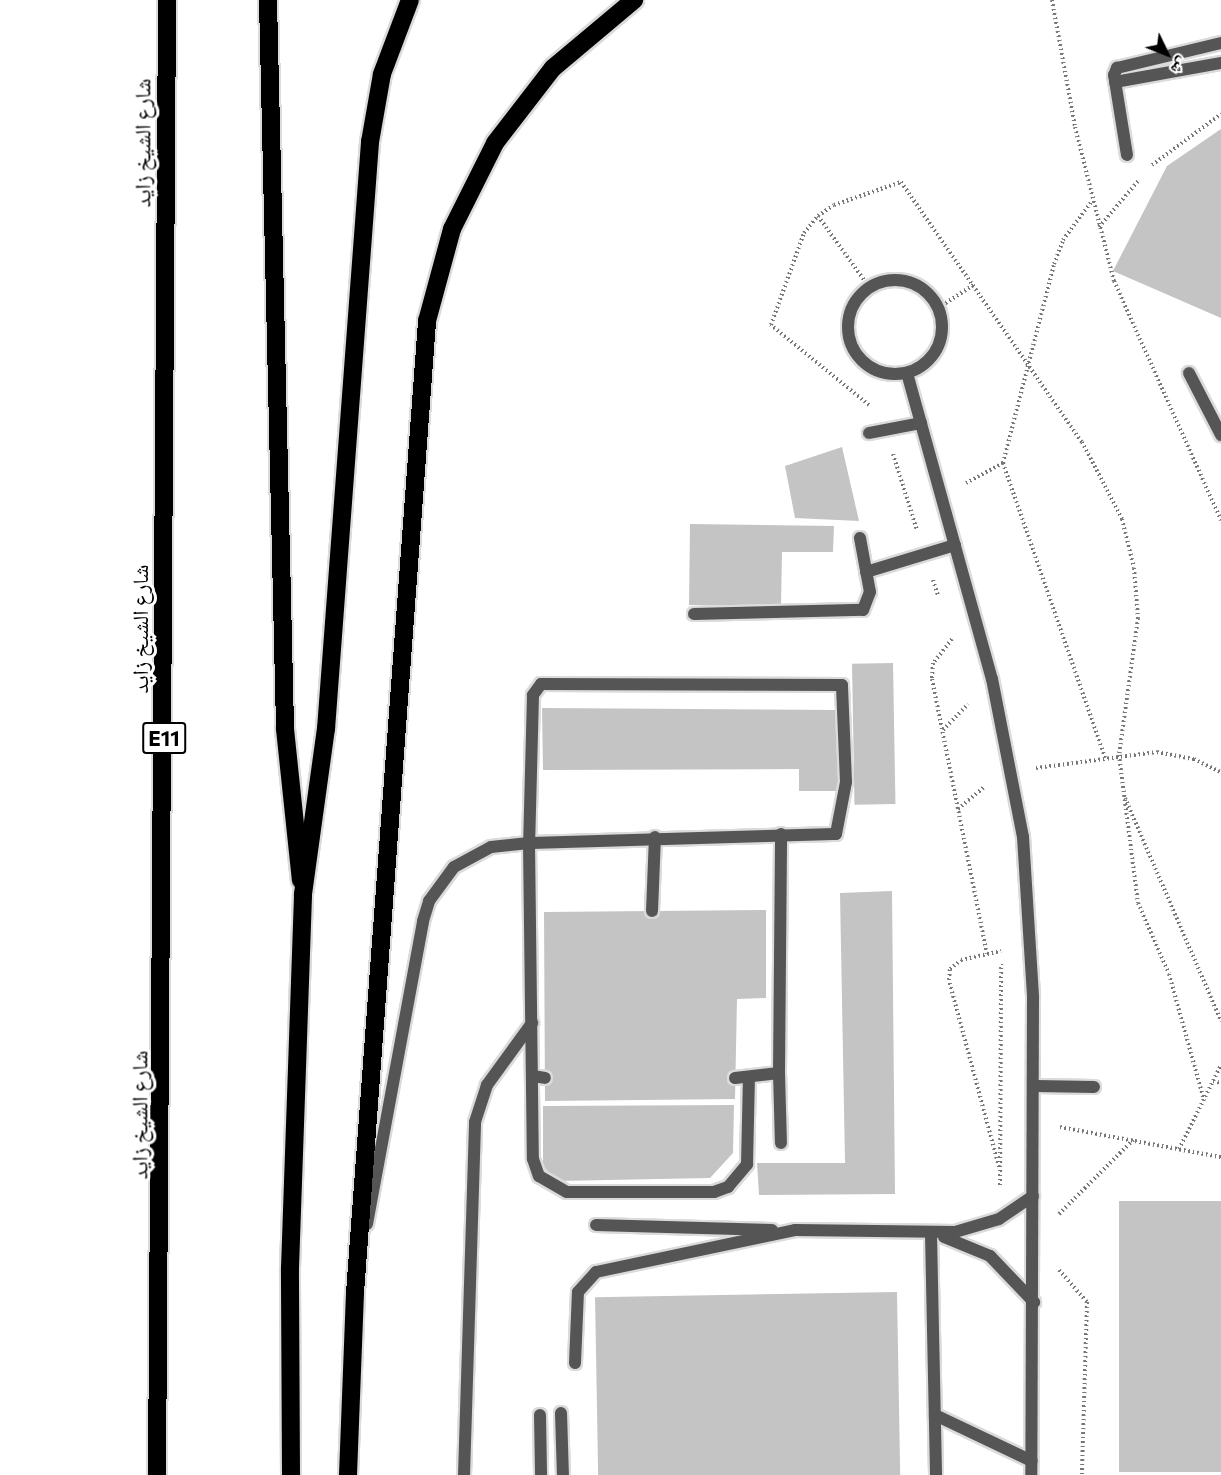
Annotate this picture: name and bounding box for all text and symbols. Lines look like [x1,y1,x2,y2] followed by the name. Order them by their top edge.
[1137,24,1197,84] north arrow
[1168,54,1193,79] text: ش
[129,78,155,208] street label: شارع الشيخ زايد
[127,564,153,694] street label: شارع الشيخ زايد
[142,720,186,756] road number: E11
[126,1050,152,1180] street label: شارع الشيخ زايد

